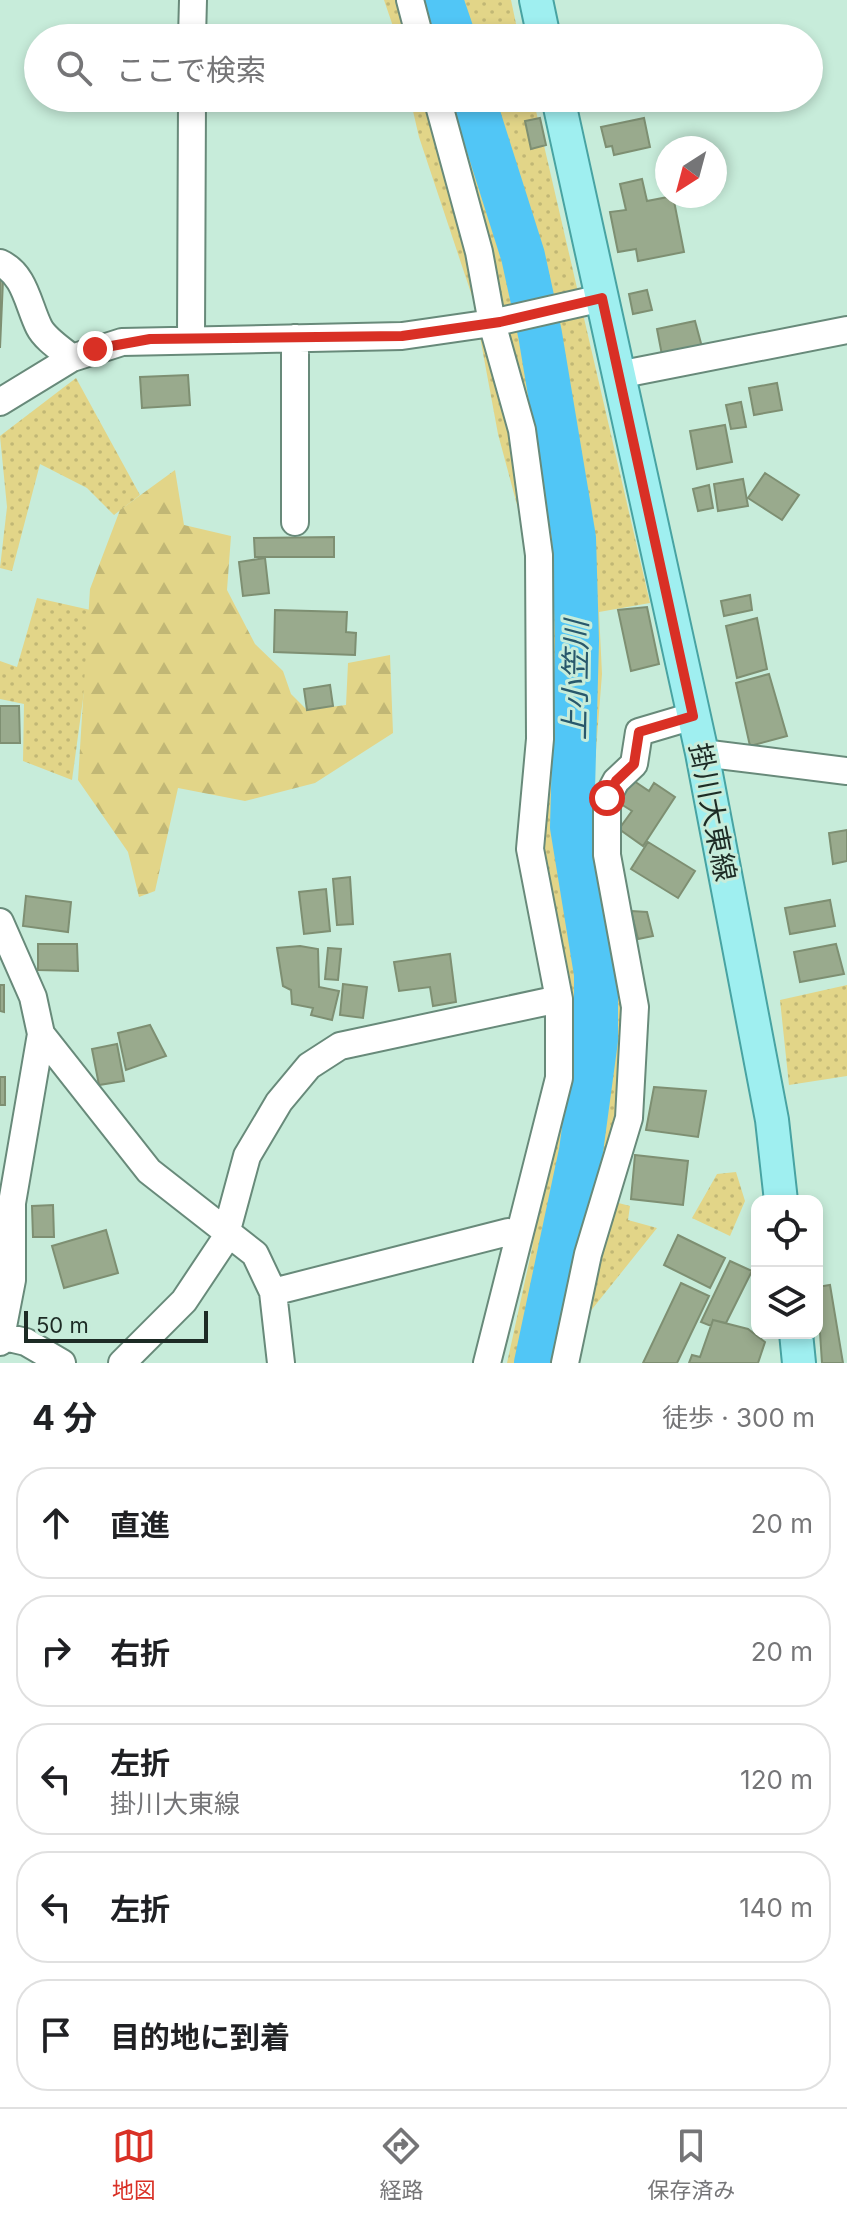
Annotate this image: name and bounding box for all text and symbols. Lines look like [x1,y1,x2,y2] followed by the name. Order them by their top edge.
[24,24,823,112] search box
[52,46,96,90] icon: search
[116,52,266,88] text: ここで検索
[655,136,727,208] north arrow
[77,331,113,367] route end
[556,617,594,740] water label: 上小笠川
[683,740,743,884] street label: 掛川大東線
[589,780,625,816] route start
[751,1195,823,1339] map controls
[751,1195,823,1267] button: locate
[751,1267,823,1339] button: layers
[24,1307,208,1343] scale bar
[36,1312,89,1338] text: 50 m
[32,1397,97,1438] text: 4 分
[662,1402,815,1433] text: 徒歩 · 300 m
[34,1501,78,1545] icon: ahead
[110,1507,170,1543] text: 直進
[751,1508,813,1539] text: 20 m
[34,1629,78,1673] icon: right
[110,1635,170,1671] text: 右折
[751,1636,813,1667] text: 20 m
[110,1745,170,1781] text: 左折
[34,1757,78,1801] icon: left
[740,1764,813,1795] text: 120 m
[110,1788,240,1819] text: 掛川大東線
[34,1885,78,1929] icon: left
[110,1891,170,1927] text: 左折
[739,1892,813,1923] text: 140 m
[34,2013,78,2057] icon: arrive
[110,2019,290,2055] text: 目的地に到着
[112,2124,156,2204] tab: 地図
[379,2124,423,2204] tab: 経路
[647,2124,735,2204] tab: 保存済み

